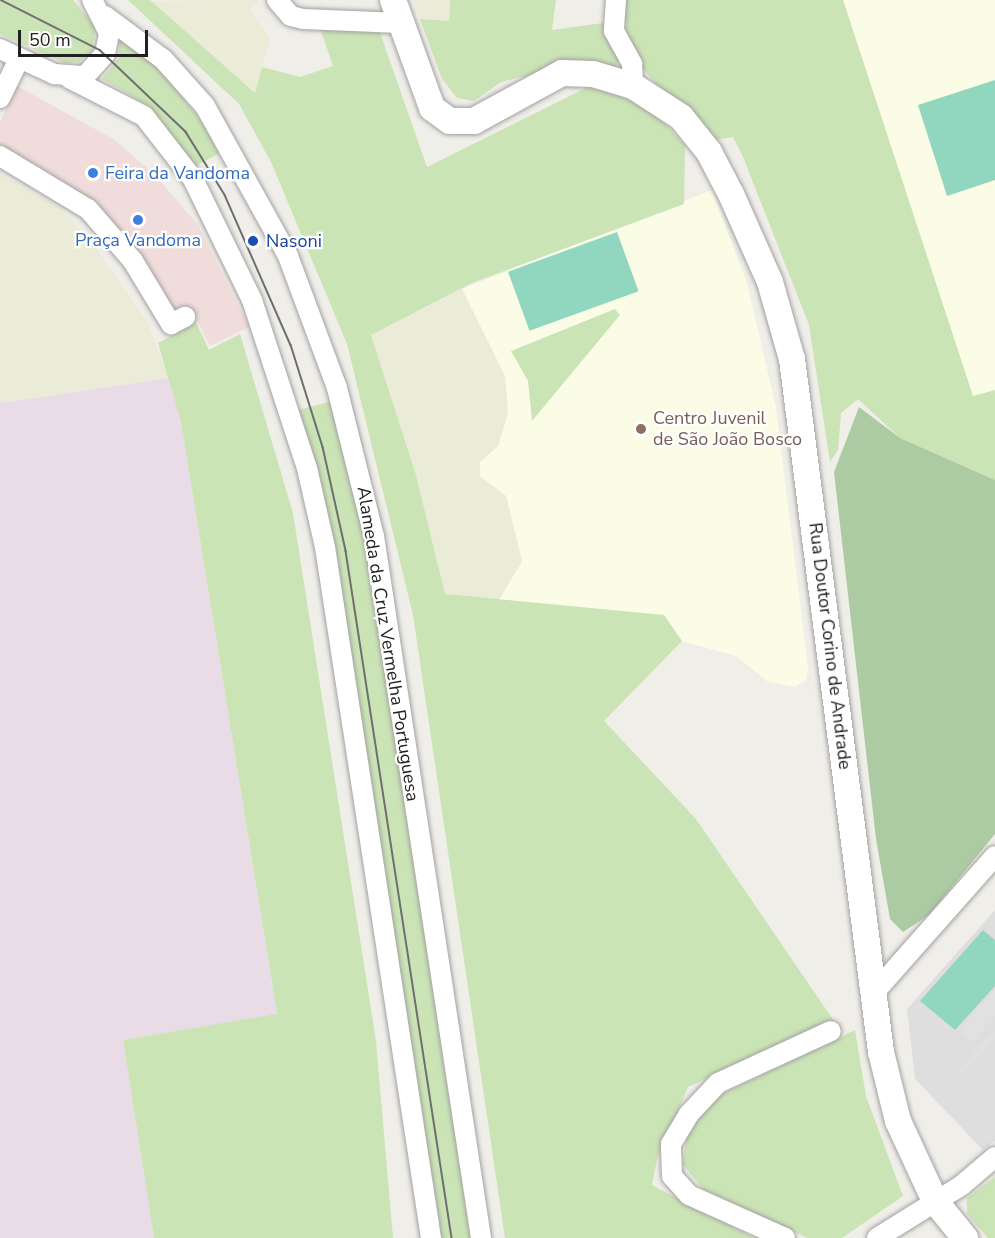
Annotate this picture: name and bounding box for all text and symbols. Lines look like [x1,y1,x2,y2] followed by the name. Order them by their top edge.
[21,18,152,56] scale bar
[29,28,71,52] text: 50 m
[105,162,250,184] place label: Feira da Vandoma
[86,166,100,180] marker: Feira da Vandoma
[131,213,145,227] marker: Praça Vandoma
[75,229,201,251] place label: Praça Vandoma
[266,230,322,252] place label: Nasoni
[244,232,262,250] marker: Nasoni
[653,408,802,450] place label: Centro Juvenil de São João Bosco
[634,422,648,436] marker: Centro Juvenil de São João Bosco
[352,485,424,803] street label: Alameda da Cruz Vermelha Portuguesa
[804,521,856,771] street label: Rua Doutor Corino de Andrade

